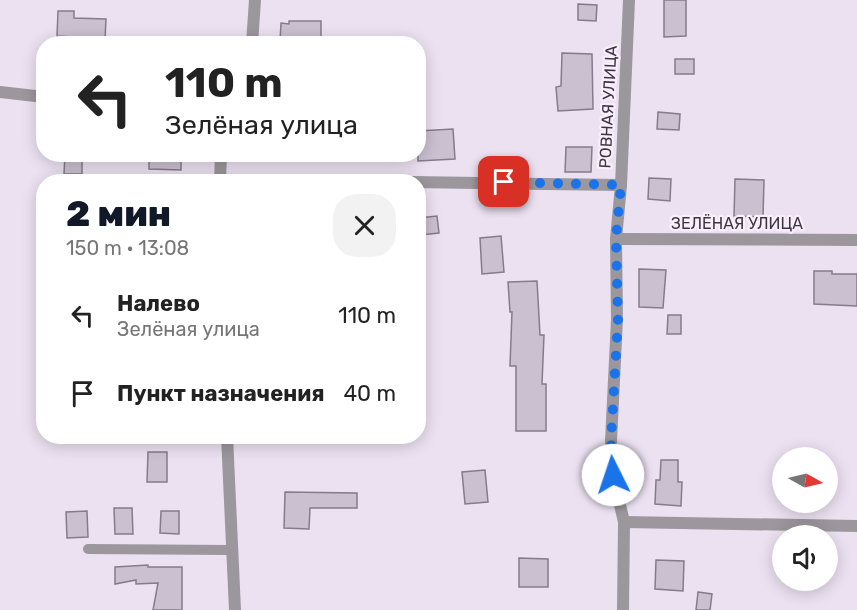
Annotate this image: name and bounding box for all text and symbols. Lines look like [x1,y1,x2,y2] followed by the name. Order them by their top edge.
[595,45,621,169] street label: РОВНАЯ УЛИЦА
[165,58,283,108] text: 110 m
[66,60,144,138] icon: left
[165,109,358,141] text: Зелёная улица
[478,156,529,207] pin
[487,165,520,198] icon: arrive
[66,192,171,235] text: 2 мин
[333,194,396,257] button: close
[671,214,803,233] street label: ЗЕЛЁНАЯ УЛИЦА
[66,236,189,260] text: 150 m · 13:08
[117,290,200,317] text: Налево
[66,299,99,332] icon: left
[338,302,396,329] text: 110 m
[117,317,260,341] text: Зелёная улица
[66,377,99,410] icon: arrive
[117,380,325,407] text: Пункт назначения
[343,380,396,407] text: 40 m
[581,443,645,507] position arrow
[772,447,838,513] north arrow
[772,447,838,591] map controls
[772,525,838,591] button: sound

